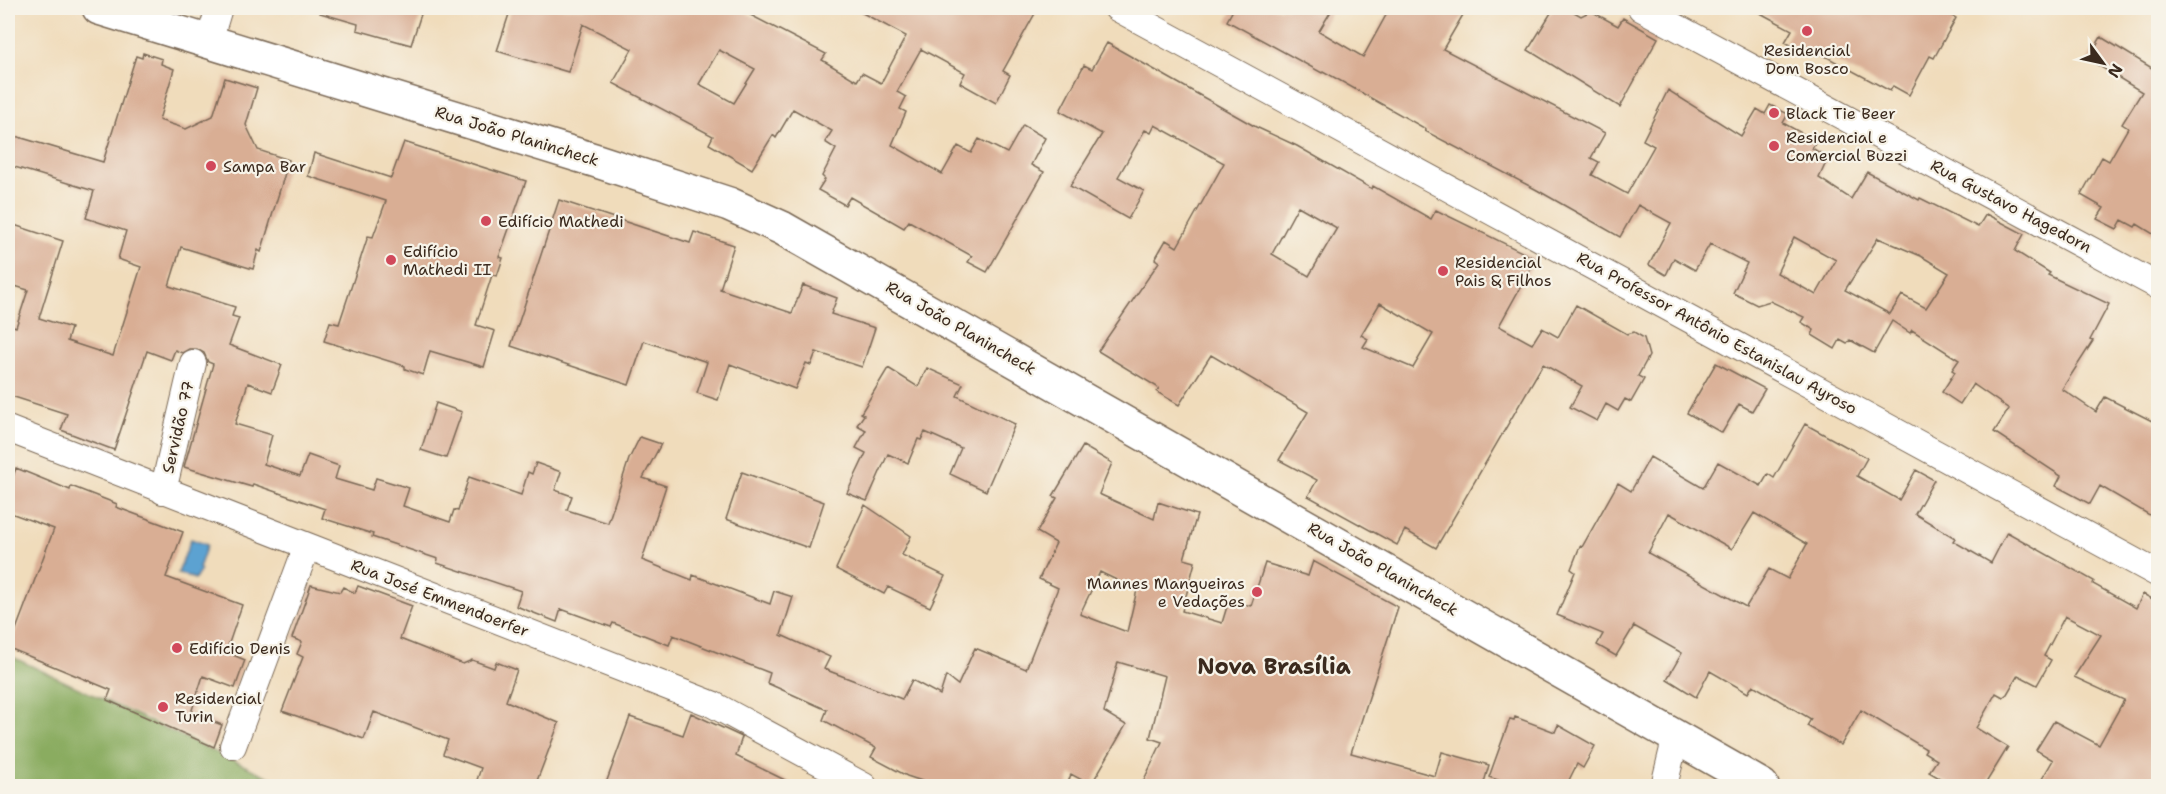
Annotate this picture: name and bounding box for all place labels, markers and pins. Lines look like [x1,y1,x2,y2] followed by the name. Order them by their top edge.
[1800,24,1814,38] marker: Residencial Dom Bosco
[1764,40,1850,79] place label: Residencial Dom Bosco
[1786,103,1896,124] place label: Black Tie Beer
[1767,106,1781,120] marker: Black Tie Beer
[1786,127,1907,166] place label: Residencial e Comercial Buzzi
[1767,139,1781,153] marker: Residencial e Comercial Buzzi
[223,156,306,177] place label: Sampa Bar
[204,159,218,173] marker: Sampa Bar
[498,211,624,232] place label: Edifício Mathedi
[479,214,493,228] marker: Edifício Mathedi
[403,241,492,280] place label: Edifício Mathedi II
[1455,252,1552,291] place label: Residencial Pais & Filhos
[384,253,398,267] marker: Edifício Mathedi II
[1436,264,1450,278] marker: Residencial Pais & Filhos
[1087,573,1245,612] place label: Mannes Mangueiras e Vedações
[1250,585,1264,599] marker: Mannes Mangueiras e Vedações
[189,638,291,659] place label: Edifício Denis
[170,641,184,655] marker: Edifício Denis
[175,688,262,727] place label: Residencial Turin
[156,700,170,714] marker: Residencial Turin

